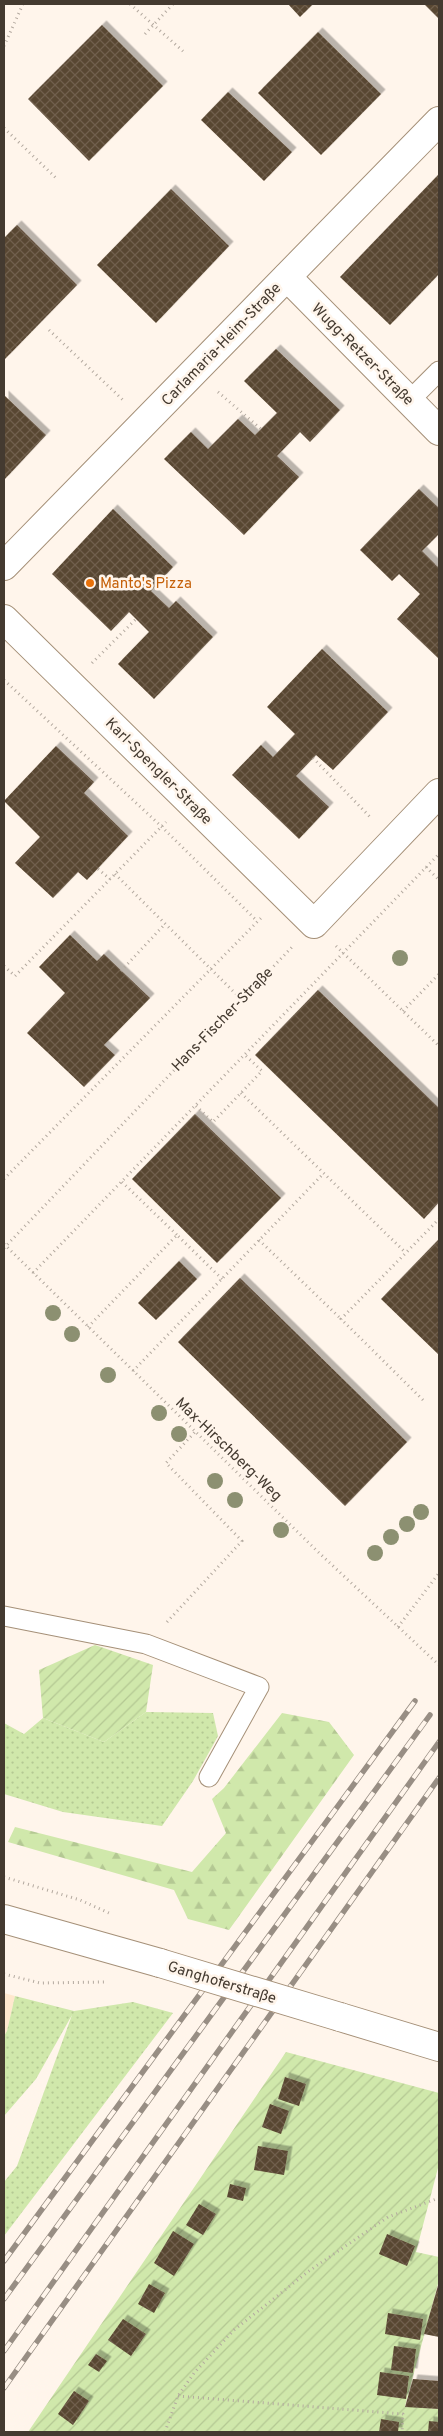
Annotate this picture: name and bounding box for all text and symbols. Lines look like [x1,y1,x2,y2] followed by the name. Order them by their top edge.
[158,279,286,411] street label: Carlamaria-Heim-Straße
[307,300,417,410] street label: Wugg-Retzer-Straße
[100,575,192,594] place label: Manto's Pizza
[84,577,96,589] marker: Manto's Pizza
[101,715,215,829] street label: Karl-Spengler-Straße
[168,964,278,1076] street label: Hans-Fischer-Straße
[171,1394,285,1506] street label: Max-Hirschberg-Weg
[165,1958,278,2009] street label: Ganghoferstraße

